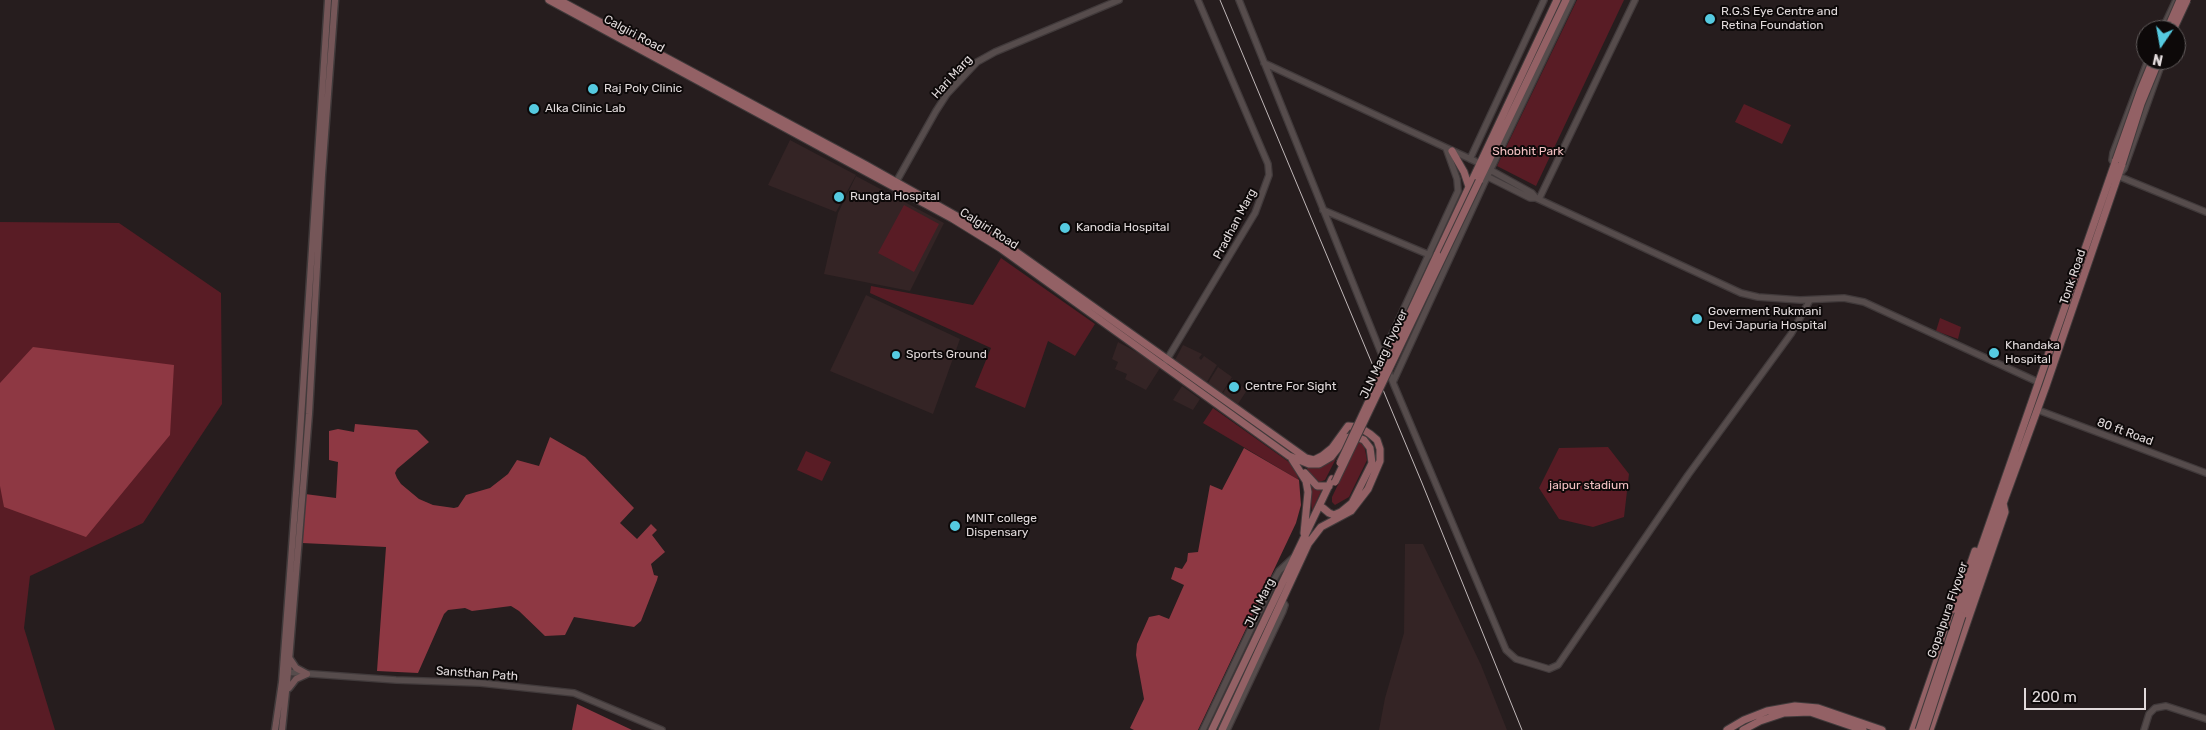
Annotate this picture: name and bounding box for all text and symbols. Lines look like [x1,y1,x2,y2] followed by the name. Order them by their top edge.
[1721,5,1838,33] place label: R.G.S Eye Centre and Retina Foundation
[601,12,667,56] street label: Calgiri Road
[1703,12,1717,26] marker: R.G.S Eye Centre and Retina Foundation
[2136,20,2186,70] north arrow
[2151,50,2165,69] text: N
[929,52,975,102] street label: Hari Marg
[586,82,600,96] marker: Raj Poly Clinic
[604,82,682,96] place label: Raj Poly Clinic
[527,102,541,116] marker: Alka Clinic Lab
[545,102,626,116] place label: Alka Clinic Lab
[1492,145,1564,159] park label: Shobhit Park
[1210,186,1260,262] street label: Pradhan Marg
[832,190,846,204] marker: Rungta Hospital
[850,190,940,204] place label: Rungta Hospital
[957,205,1021,253] street label: Calgiri Road
[1058,221,1072,235] marker: Kanodia Hospital
[1076,221,1169,235] place label: Kanodia Hospital
[2057,247,2089,307] street label: Tonk Road
[1708,305,1827,333] place label: Goverment Rukmani Devi Japuria Hospital
[1357,307,1411,401] street label: JLN Marg Flyover
[1690,312,1704,326] marker: Goverment Rukmani Devi Japuria Hospital
[2005,339,2060,367] place label: Khandaka Hospital
[1987,346,2001,360] marker: Khandaka Hospital
[906,348,987,362] place label: Sports Ground
[890,349,902,361] marker: Sports Ground
[1227,380,1241,394] marker: Centre For Sight
[1245,380,1336,394] place label: Centre For Sight
[2095,415,2155,449] street label: 80 ft Road
[1549,479,1629,493] park label: jaipur stadium
[966,512,1037,540] place label: MNIT college Dispensary
[948,519,962,533] marker: MNIT college Dispensary
[1925,560,1971,660] street label: Gopalpura Flyover
[1242,576,1278,630] street label: JLN Marg
[435,664,519,684] street label: Sansthan Path
[2026,678,2148,710] scale bar
[2032,688,2077,706] text: 200 m

